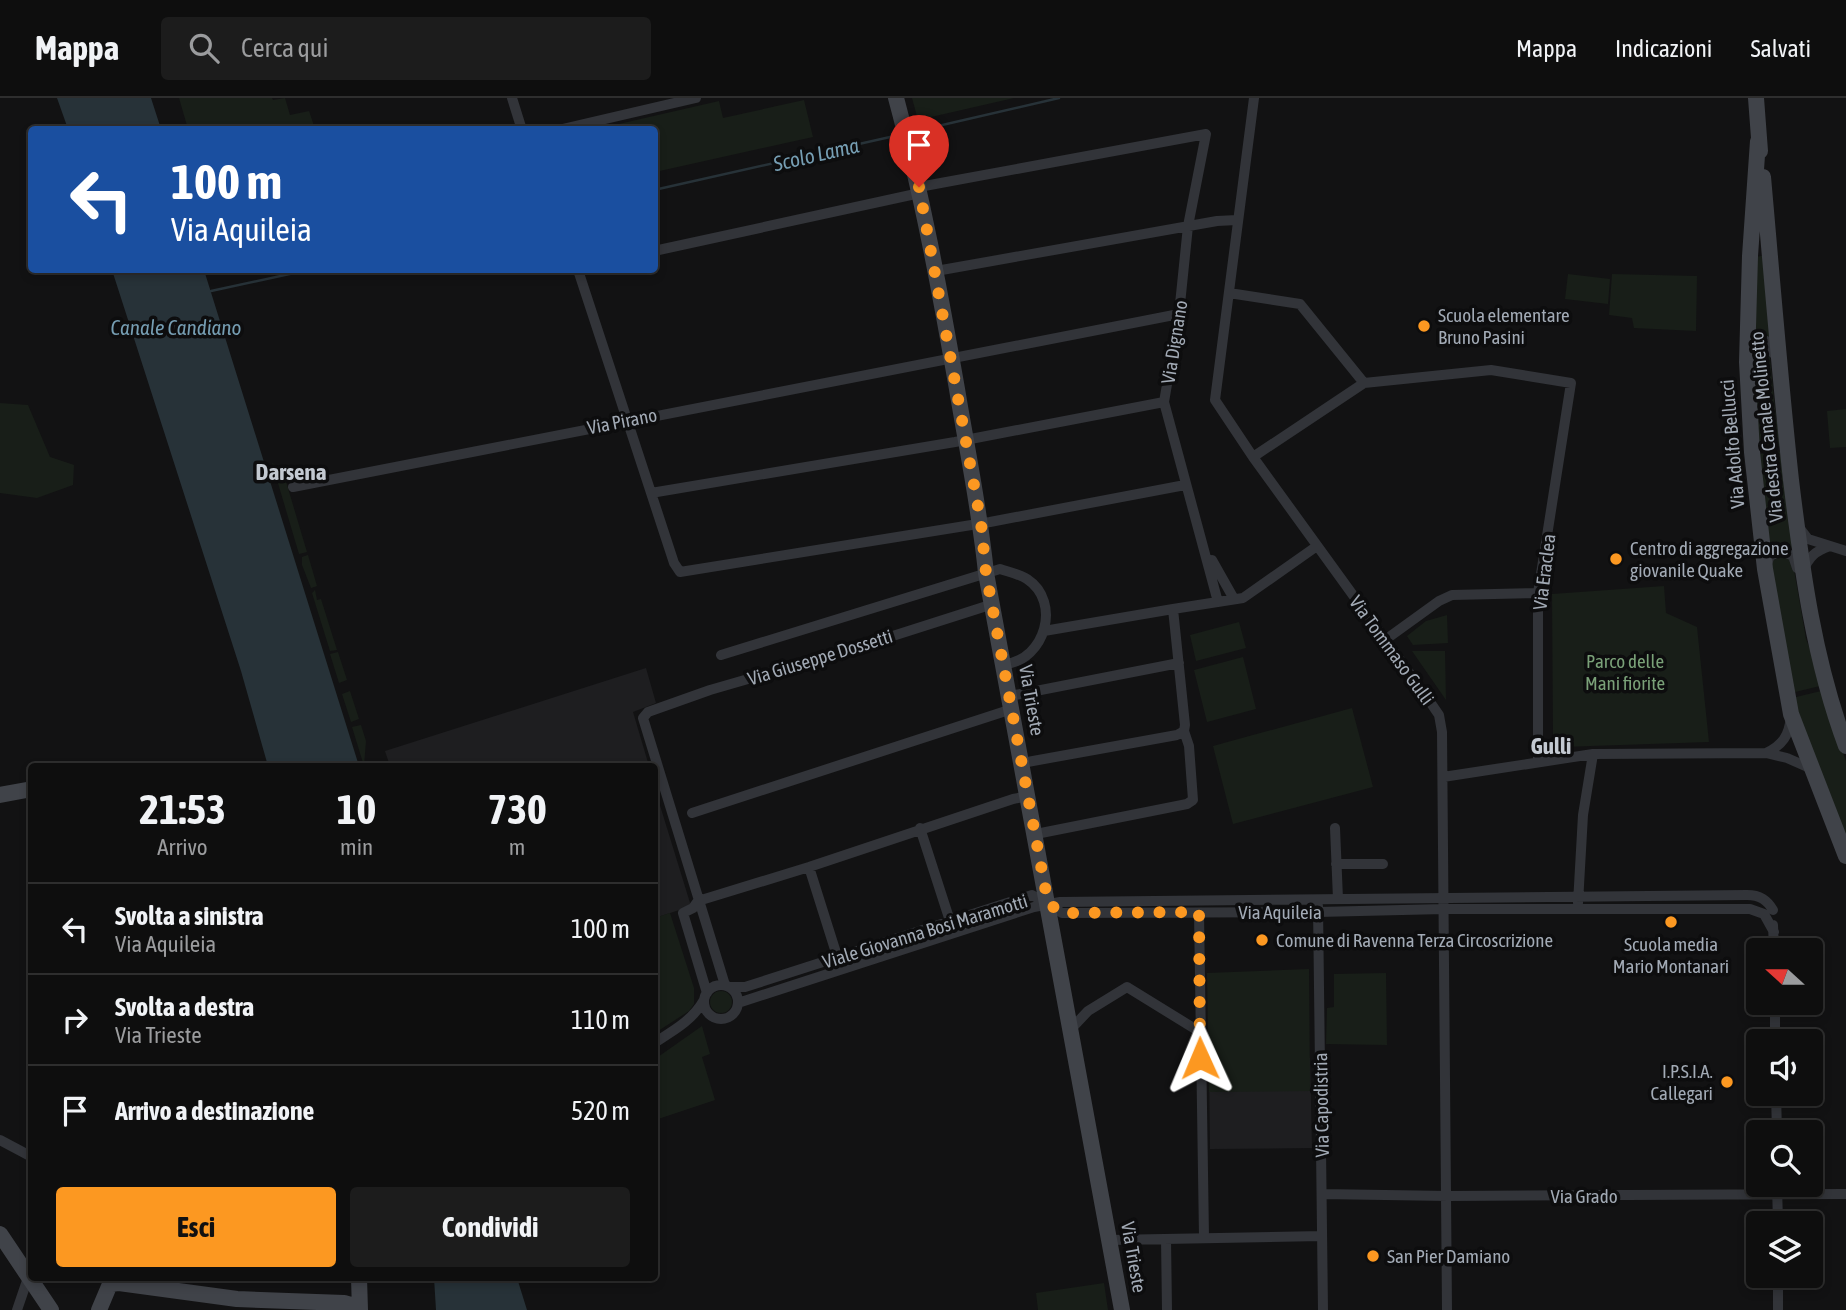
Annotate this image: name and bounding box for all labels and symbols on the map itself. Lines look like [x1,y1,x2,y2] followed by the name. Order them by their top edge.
[889,115,949,187] pin
[770,132,861,176] water label: Scolo Lama
[1157,298,1191,385] street label: Via Dignano
[1438,304,1570,348] place label: Scuola elementare Bruno Pasini
[111,315,242,339] water label: Canale Candiano
[1416,318,1432,334] marker: Scuola elementare Bruno Pasini
[1745,330,1787,523] street label: Via destra Canale Molinetto
[1715,379,1749,509] street label: Via Adolfo Bellucci
[585,403,659,439] street label: Via Pirano
[256,459,327,485] district label: Darsena
[1528,533,1560,611] street label: Via Eraclea
[1630,537,1789,581] place label: Centro di aggregazione giovanile Quake
[1608,551,1624,567] marker: Centro di aggregazione giovanile Quake
[1345,591,1439,709] street label: Via Tommaso Gulli
[745,625,895,689] street label: Via Giuseppe Dossetti
[1585,650,1665,694] park label: Parco delle Mani fiorite
[1015,663,1049,737] street label: Via Trieste
[1531,733,1571,759] district label: Gulli
[820,889,1030,973] street label: Viale Giovanna Bosi Maramotti
[1238,901,1322,923] street label: Via Aquileia
[1663,914,1679,930] marker: Scuola media Mario Montanari
[1276,929,1553,951] place label: Comune di Ravenna Terza Circoscrizione
[1254,932,1270,948] marker: Comune di Ravenna Terza Circoscrizione
[1613,933,1729,977] place label: Scuola media Mario Montanari
[1746,938,1824,1015] north arrow
[1163,1021,1237,1095] position arrow
[1309,1052,1333,1158] street label: Via Capodistria
[1651,1060,1713,1104] place label: I.P.S.I.A. Callegari
[1719,1074,1735,1090] marker: I.P.S.I.A. Callegari
[1550,1185,1618,1207] street label: Via Grado
[1117,1220,1151,1294] street label: Via Trieste
[1387,1245,1510,1267] place label: San Pier Damiano
[1365,1248,1381,1264] marker: San Pier Damiano

